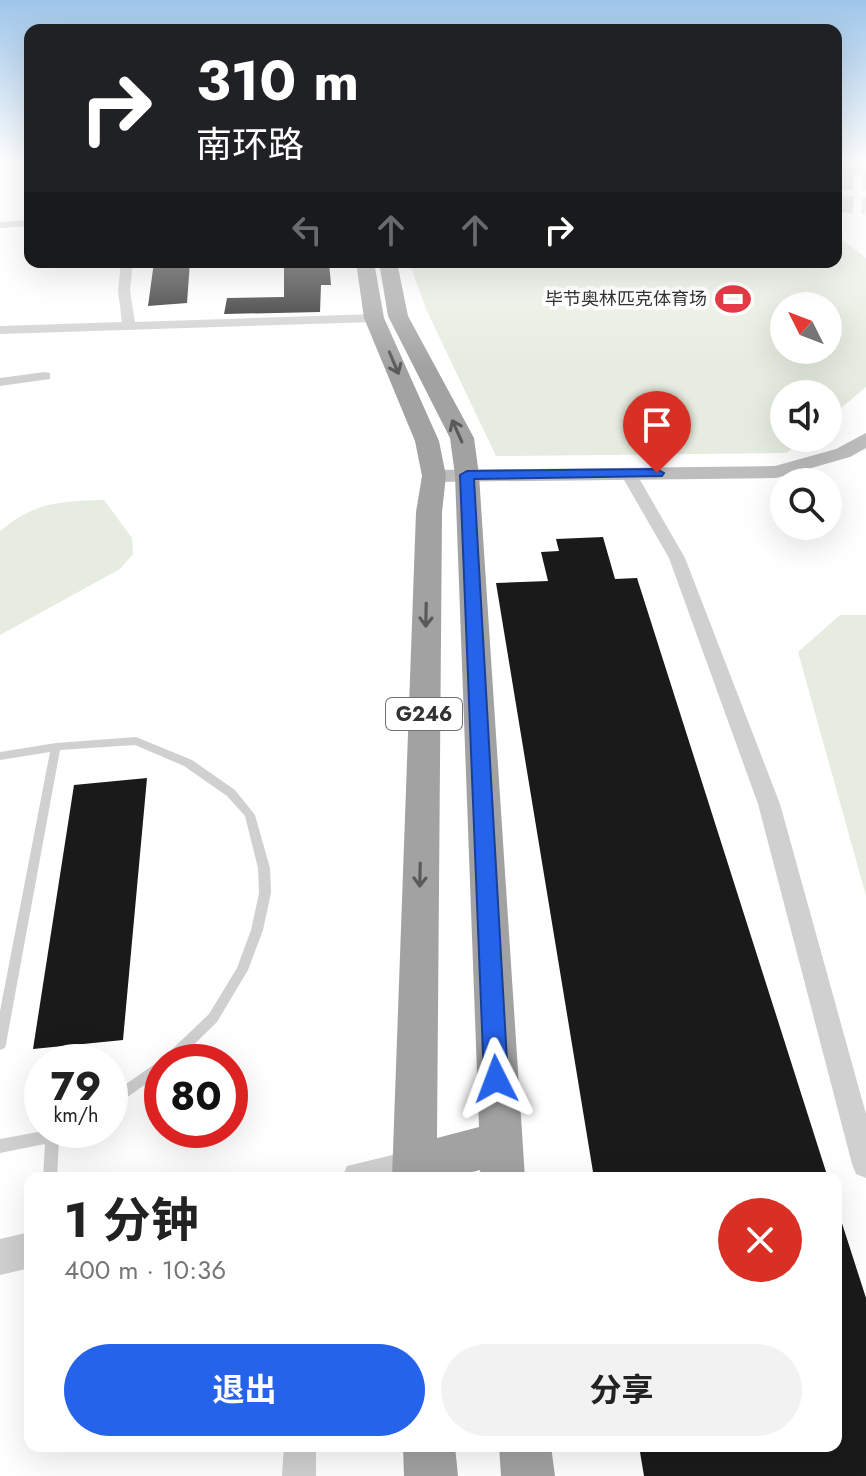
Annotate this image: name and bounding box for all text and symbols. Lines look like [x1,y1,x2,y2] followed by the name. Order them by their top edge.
[196,40,359,121] text: 310 m
[64,56,168,160] icon: right
[196,118,304,170] text: 南环路
[285,208,329,252] icon: left
[369,208,413,252] icon: ahead
[453,208,497,252] icon: ahead
[537,208,581,252] icon: right
[714,280,752,318] sports icon: 毕节奥林匹克体育场
[545,286,707,312] place label: 毕节奥林匹克体育场
[770,292,842,364] north arrow
[770,292,842,540] map controls
[388,350,403,375] one-way arrow
[770,380,842,452] button: sound
[623,391,691,473] pin
[635,403,679,447] icon: arrive
[449,419,464,443] one-way arrow
[770,468,842,540] button: search
[419,601,434,628] one-way arrow
[386,698,462,730] road number: G246
[412,861,428,888] one-way arrow
[454,1037,538,1121] position arrow
[144,1044,248,1148] speed limit sign: 80
[51,1057,101,1115] text: 79
[53,1101,99,1130] text: km/h
[64,1186,199,1255] text: 1 分钟
[718,1198,802,1282] button: close
[64,1251,226,1289] text: 400 m · 10:36
[64,1344,425,1436] button: 退出
[441,1344,802,1436] button: 分享

